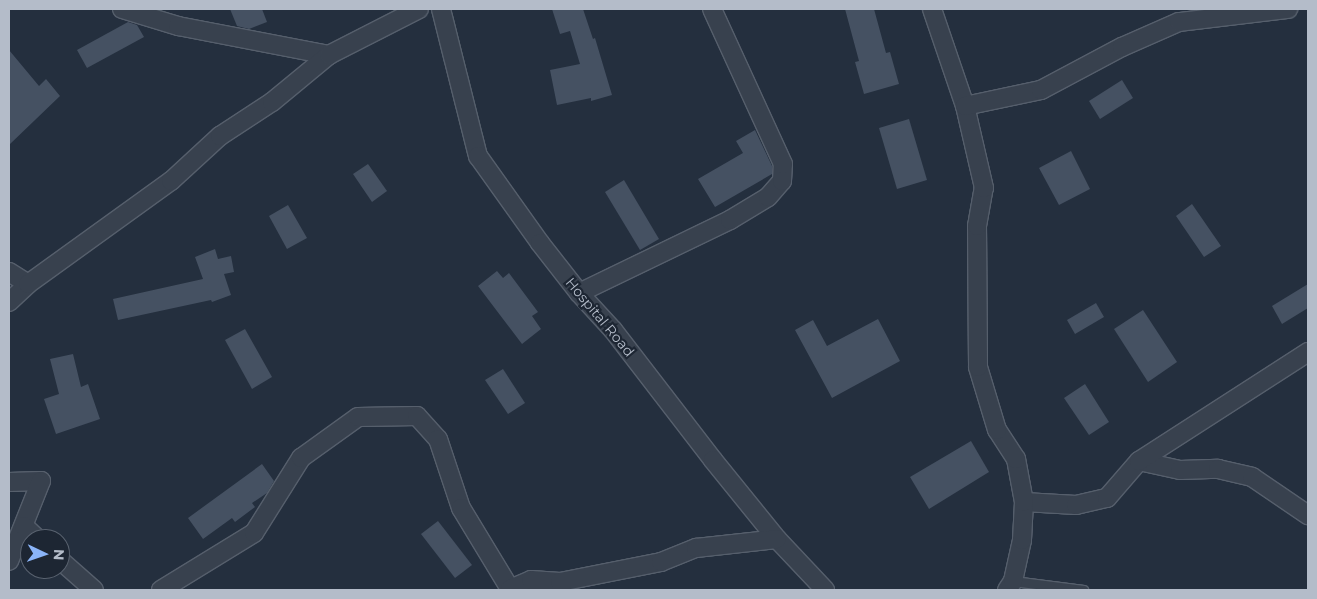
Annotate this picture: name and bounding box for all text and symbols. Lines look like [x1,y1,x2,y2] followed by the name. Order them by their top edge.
[562,274,638,360] street label: Hospital Road
[20,529,70,579] north arrow
[50,549,68,561] text: N

